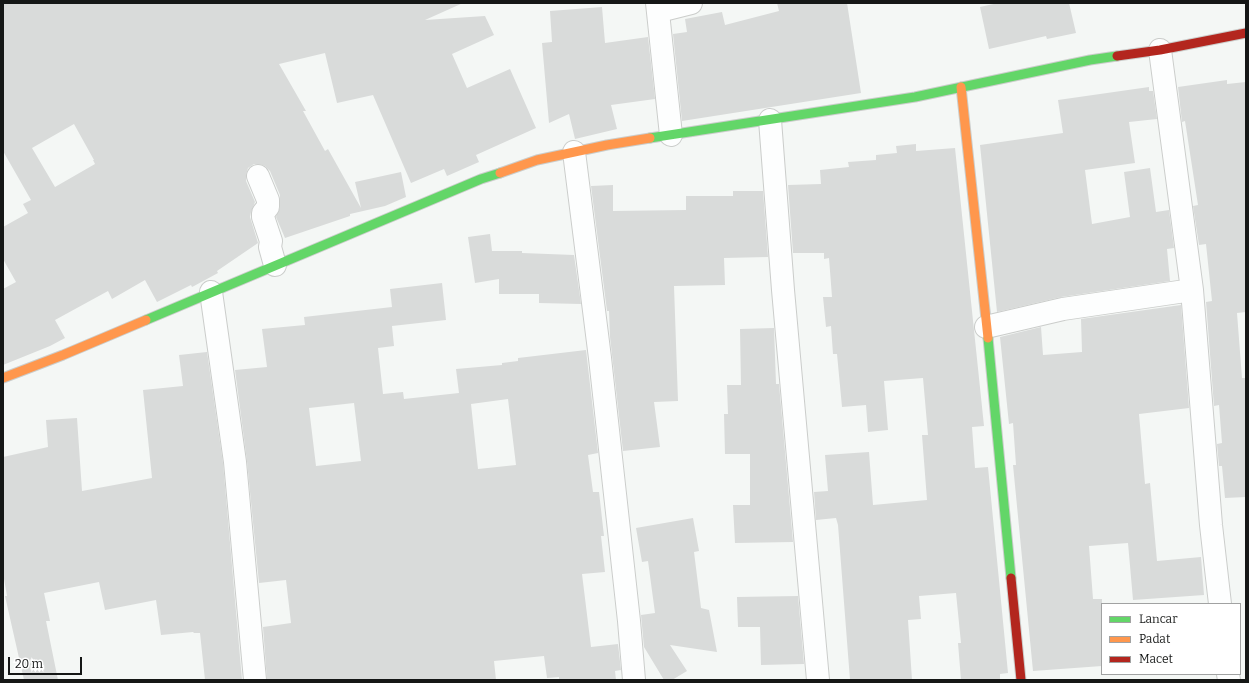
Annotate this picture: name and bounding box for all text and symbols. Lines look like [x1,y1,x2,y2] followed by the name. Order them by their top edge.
[1101,603,1241,675] legend
[1139,612,1177,626] text: Lancar
[1139,632,1170,646] text: Padat
[10,649,84,675] scale bar
[1139,652,1173,666] text: Macet
[15,657,43,671] text: 20 m

